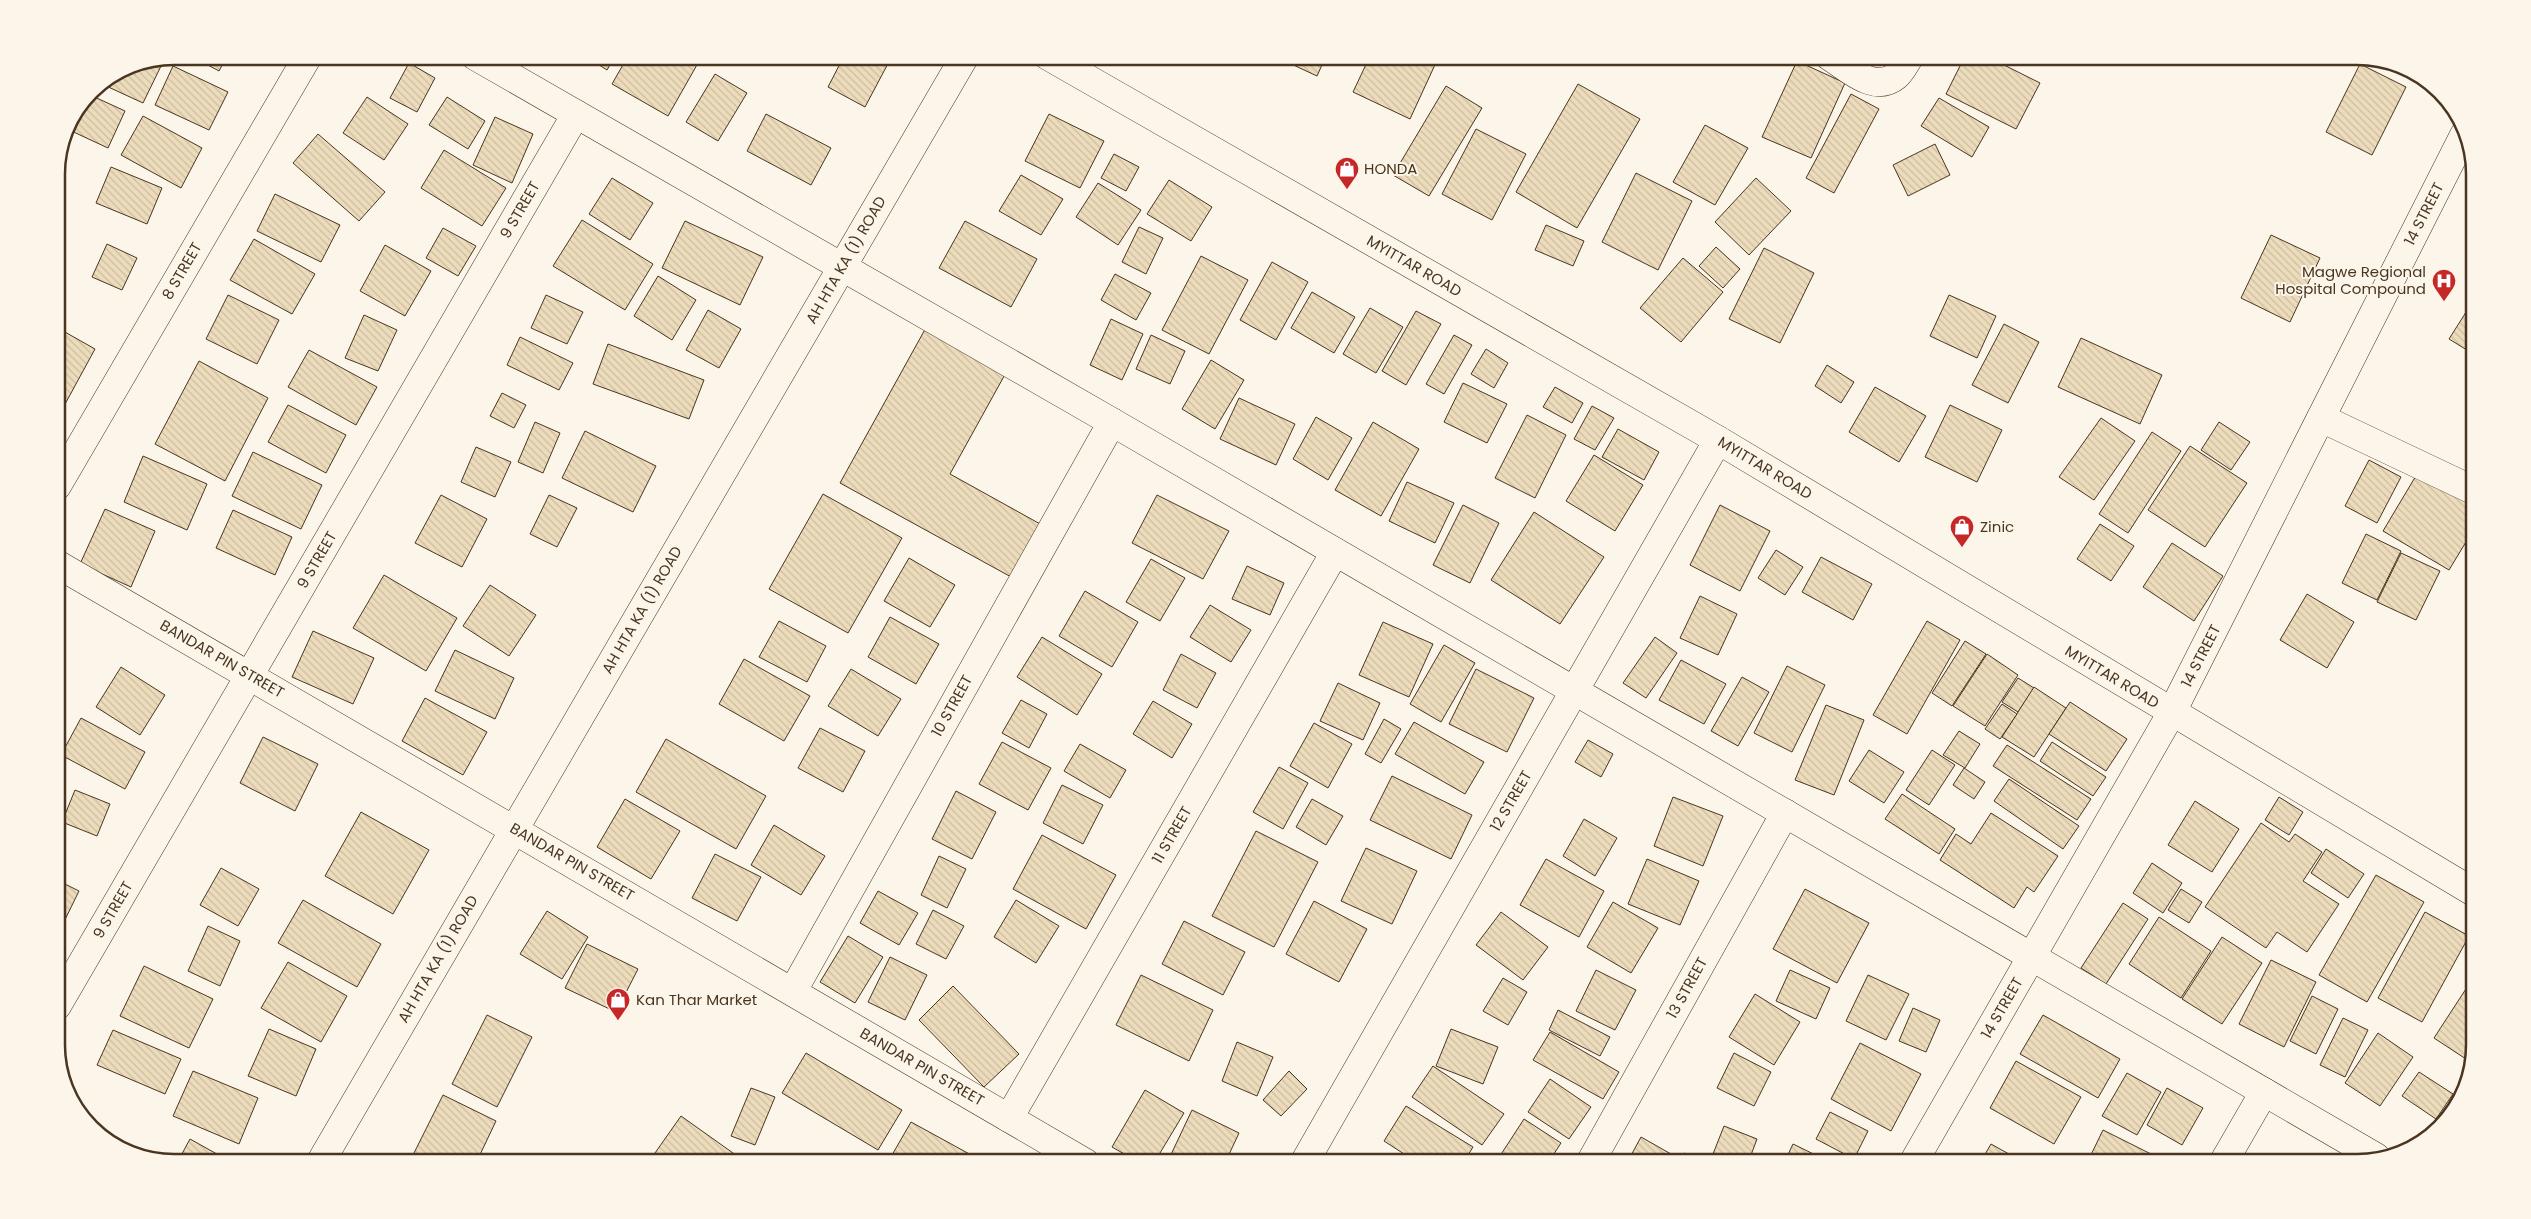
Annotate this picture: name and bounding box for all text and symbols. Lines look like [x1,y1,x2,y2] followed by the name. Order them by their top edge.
[1334,156,1360,190] shop icon: HONDA
[1364,158,1417,179] place label: HONDA
[495,177,544,242] street label: 9 STREET
[2399,179,2448,249] street label: 14 STREET
[800,192,891,327] street label: AH HTA KA (1) ROAD
[1363,230,1466,301] street label: MYITTAR ROAD
[157,238,206,303] street label: 8 STREET
[2275,261,2426,299] place label: Magwe Regional Hospital Compound
[2431,268,2457,302] hospital icon: Magwe Regional Hospital Compound
[1714,431,1816,504] street label: MYITTAR ROAD
[1949,514,1975,548] shop icon: Zinic
[1980,516,2014,537] place label: Zinic
[292,527,341,592] street label: 9 STREET
[596,542,687,677] street label: AH HTA KA (1) ROAD
[156,614,288,703] street label: BANDAR PIN STREET
[2176,621,2225,691] street label: 14 STREET
[2061,640,2163,713] street label: MYITTAR ROAD
[926,671,977,740] street label: 10 STREET
[1485,766,1536,835] street label: 12 STREET
[1147,802,1196,867] street label: 11 STREET
[506,817,638,906] street label: BANDAR PIN STREET
[88,877,137,942] street label: 9 STREET
[392,891,483,1026] street label: AH HTA KA (1) ROAD
[1661,953,1712,1022] street label: 13 STREET
[1976,973,2028,1042] street label: 14 STREET
[605,987,631,1021] shop icon: Kan Thar Market
[636,989,757,1010] place label: Kan Thar Market
[856,1022,988,1111] street label: BANDAR PIN STREET

